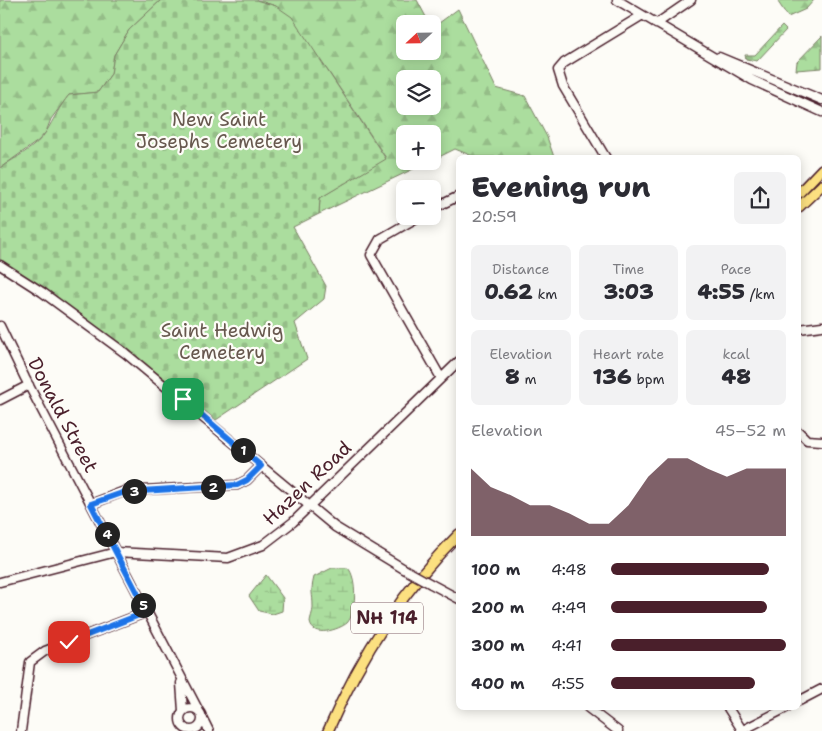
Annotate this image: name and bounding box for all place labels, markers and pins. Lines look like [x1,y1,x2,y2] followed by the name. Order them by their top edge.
[162,378,204,420] pin
[230,438,256,462] pin: 1
[200,474,226,500] pin: 2
[122,478,146,504] pin: 3
[94,522,120,546] pin: 4
[130,592,156,618] pin: 5
[48,621,90,663] pin

